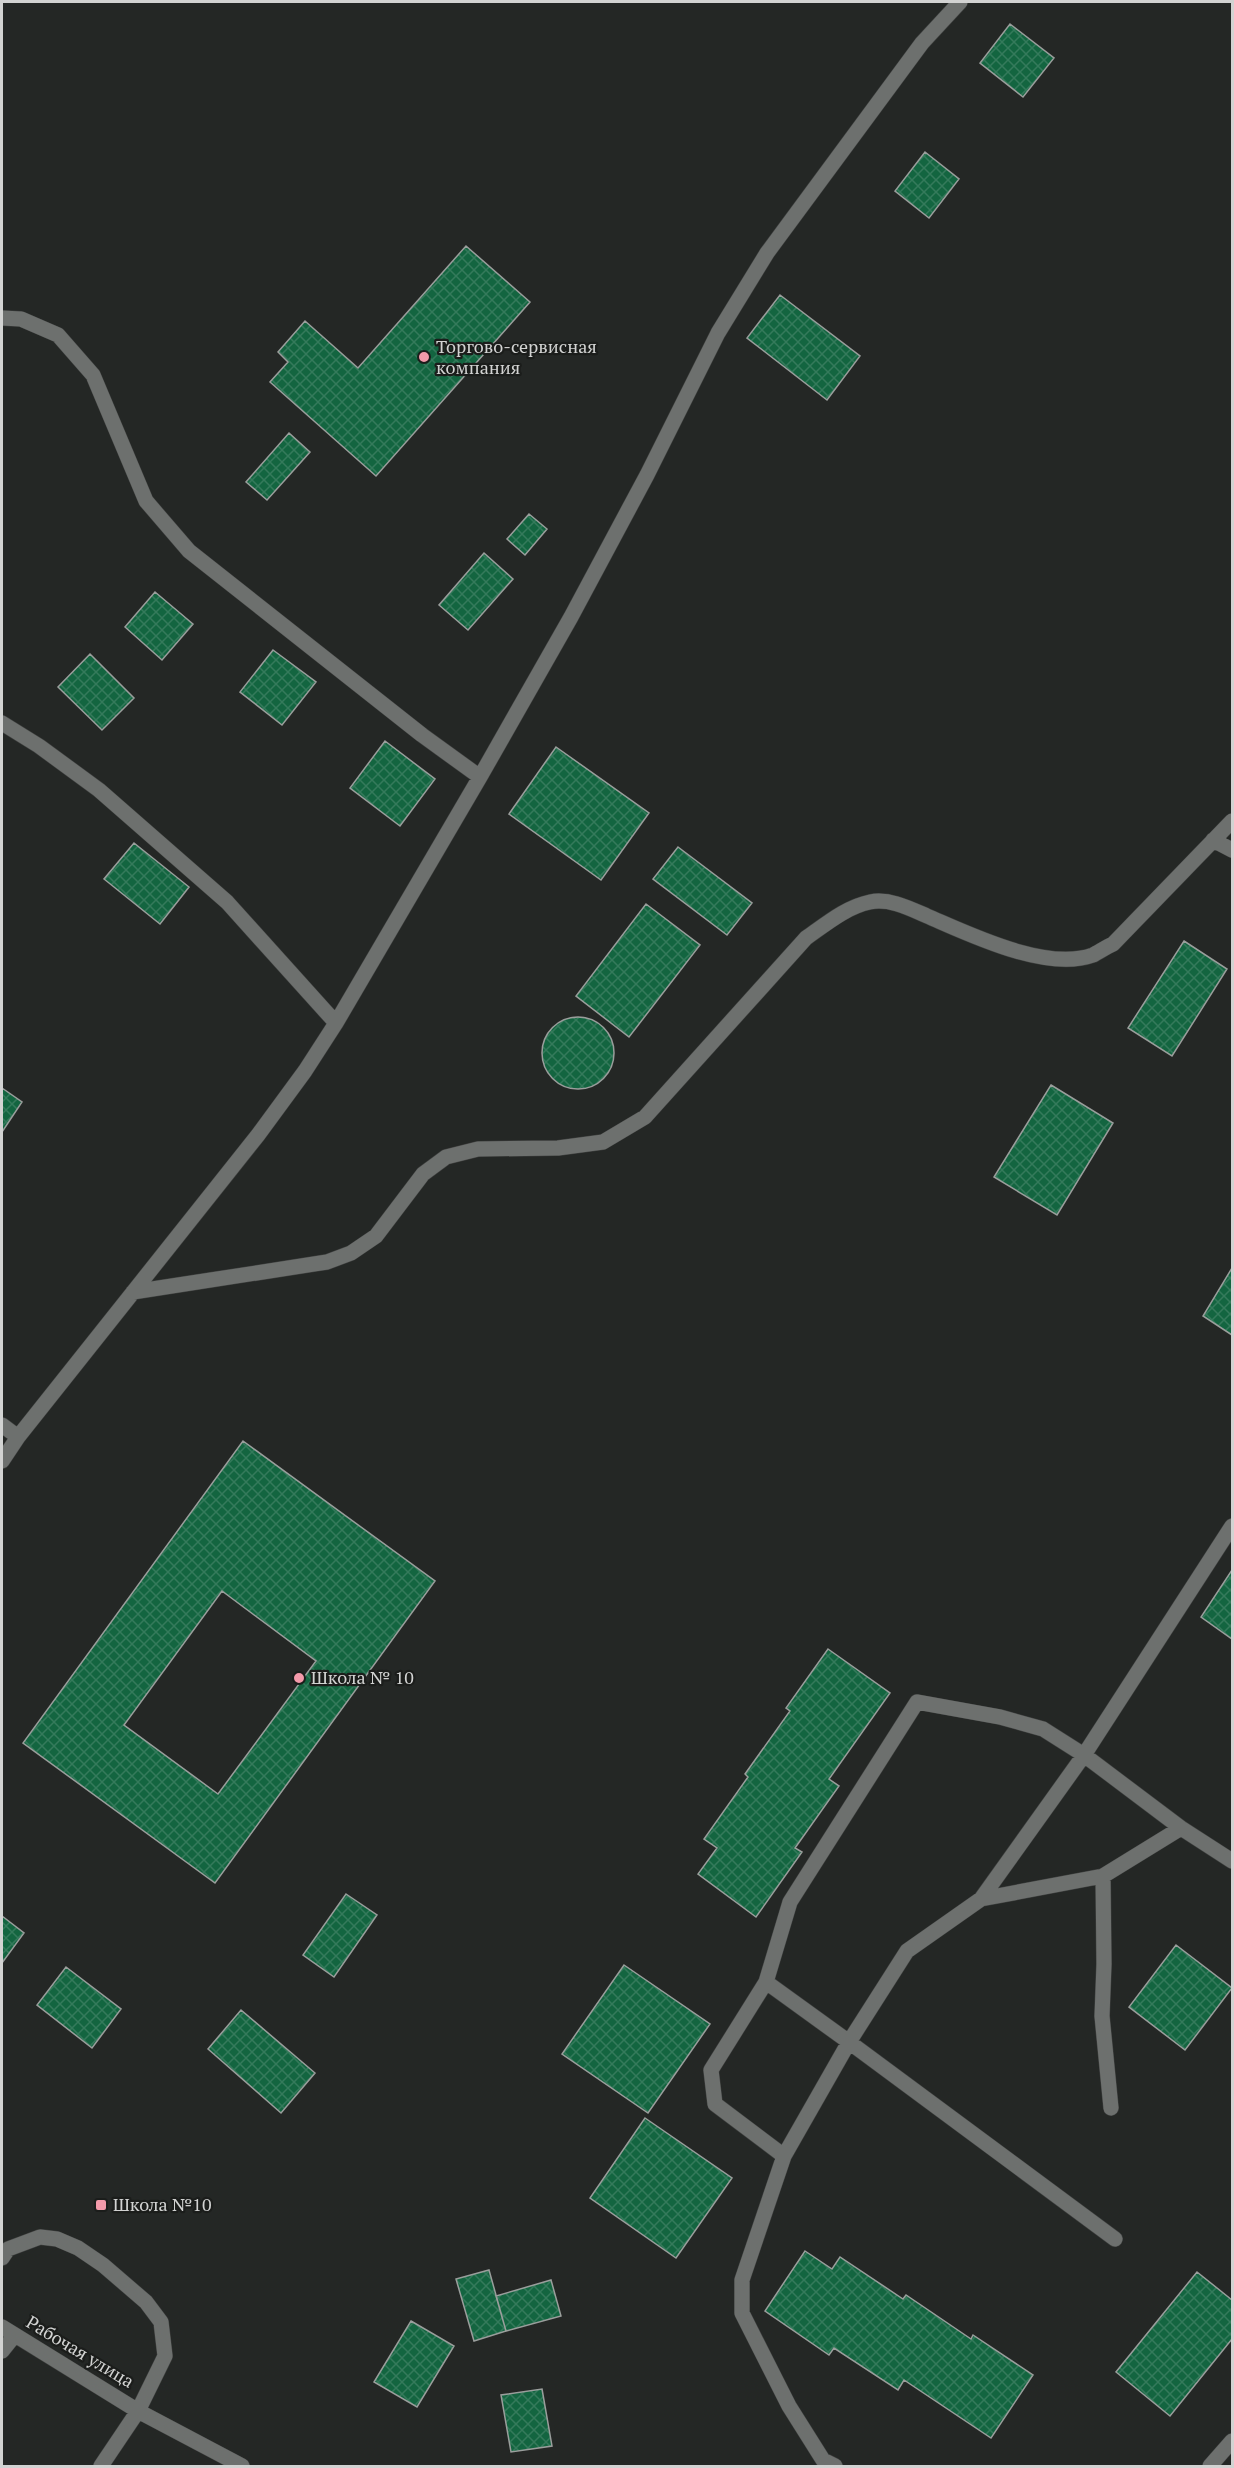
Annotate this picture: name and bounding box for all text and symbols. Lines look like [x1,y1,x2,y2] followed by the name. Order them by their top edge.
[436,334,597,379] place label: Торгово-сервисная компания
[417,350,431,364] marker: Торгово-сервисная компания
[311,1665,414,1689] place label: Школа № 10
[292,1671,306,1685] marker: Школа № 10
[113,2192,212,2216] place label: Школа №10
[94,2198,108,2212] marker: Школа №10
[22,2309,139,2393] street label: Рабочая улица

